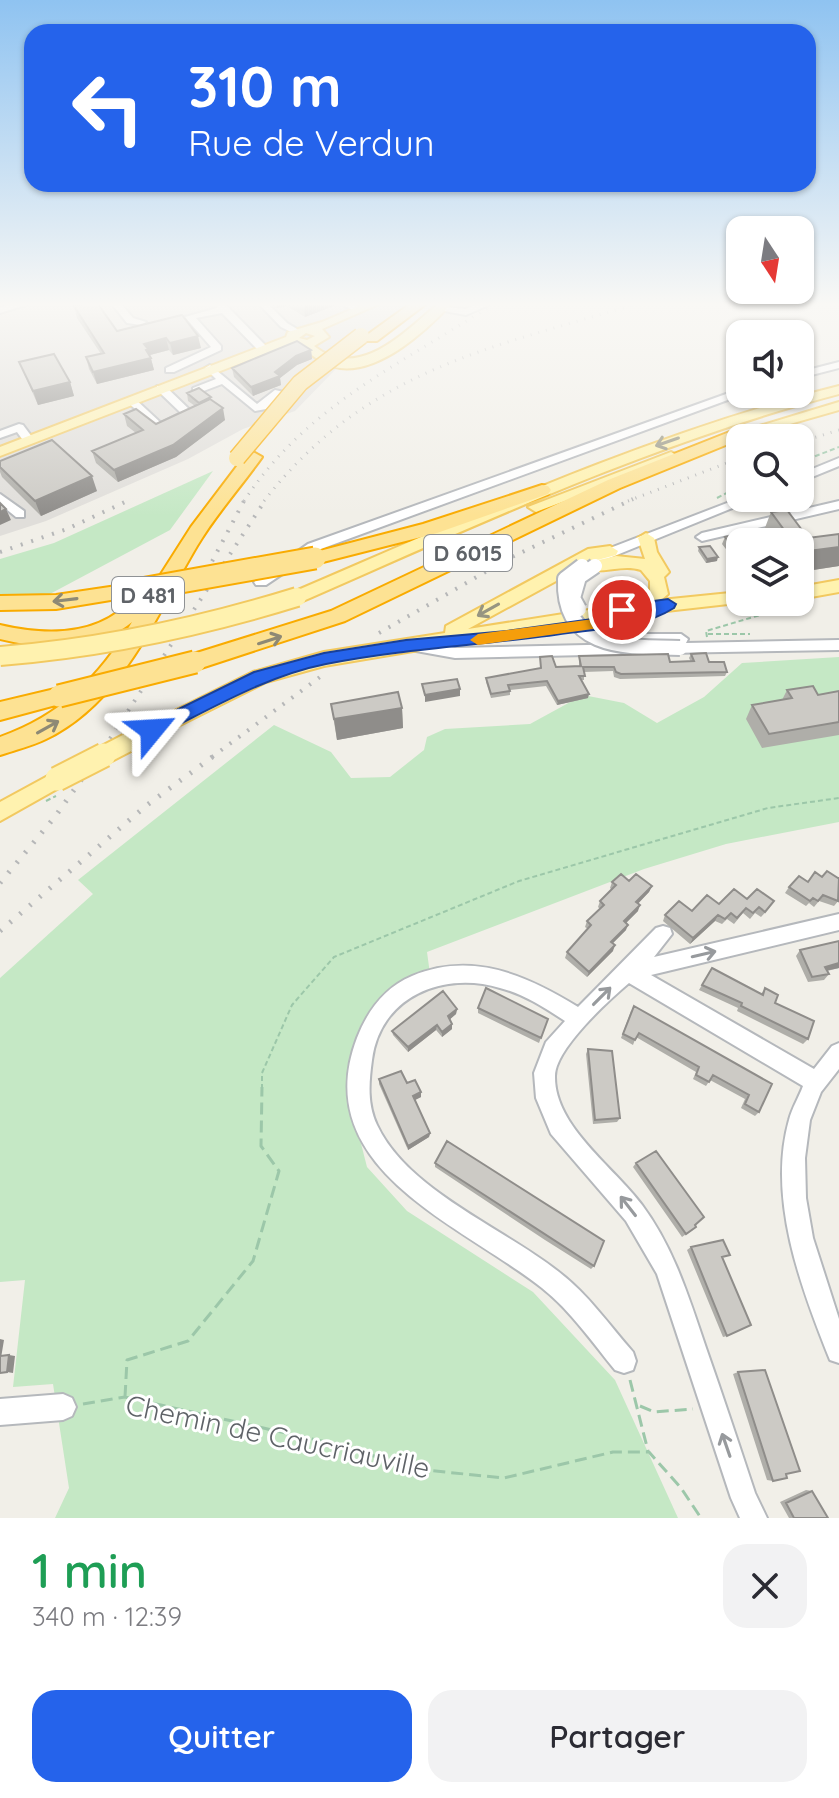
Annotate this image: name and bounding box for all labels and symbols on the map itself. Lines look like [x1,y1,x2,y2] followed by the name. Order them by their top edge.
[726,216,814,304] north arrow
[655,436,680,451] one-way arrow
[424,535,512,571] road number: D 6015
[588,576,656,644] pin
[112,577,184,613] road number: D 481
[52,593,79,608] one-way arrow
[477,603,500,619] one-way arrow
[257,632,282,647] one-way arrow
[110,688,194,772] position arrow
[36,719,59,735] one-way arrow
[691,946,717,961] one-way arrow
[592,987,611,1006] one-way arrow
[619,1196,637,1217] one-way arrow
[123,1387,433,1485] street label: Chemin de Caucriauville
[717,1433,732,1458] one-way arrow

